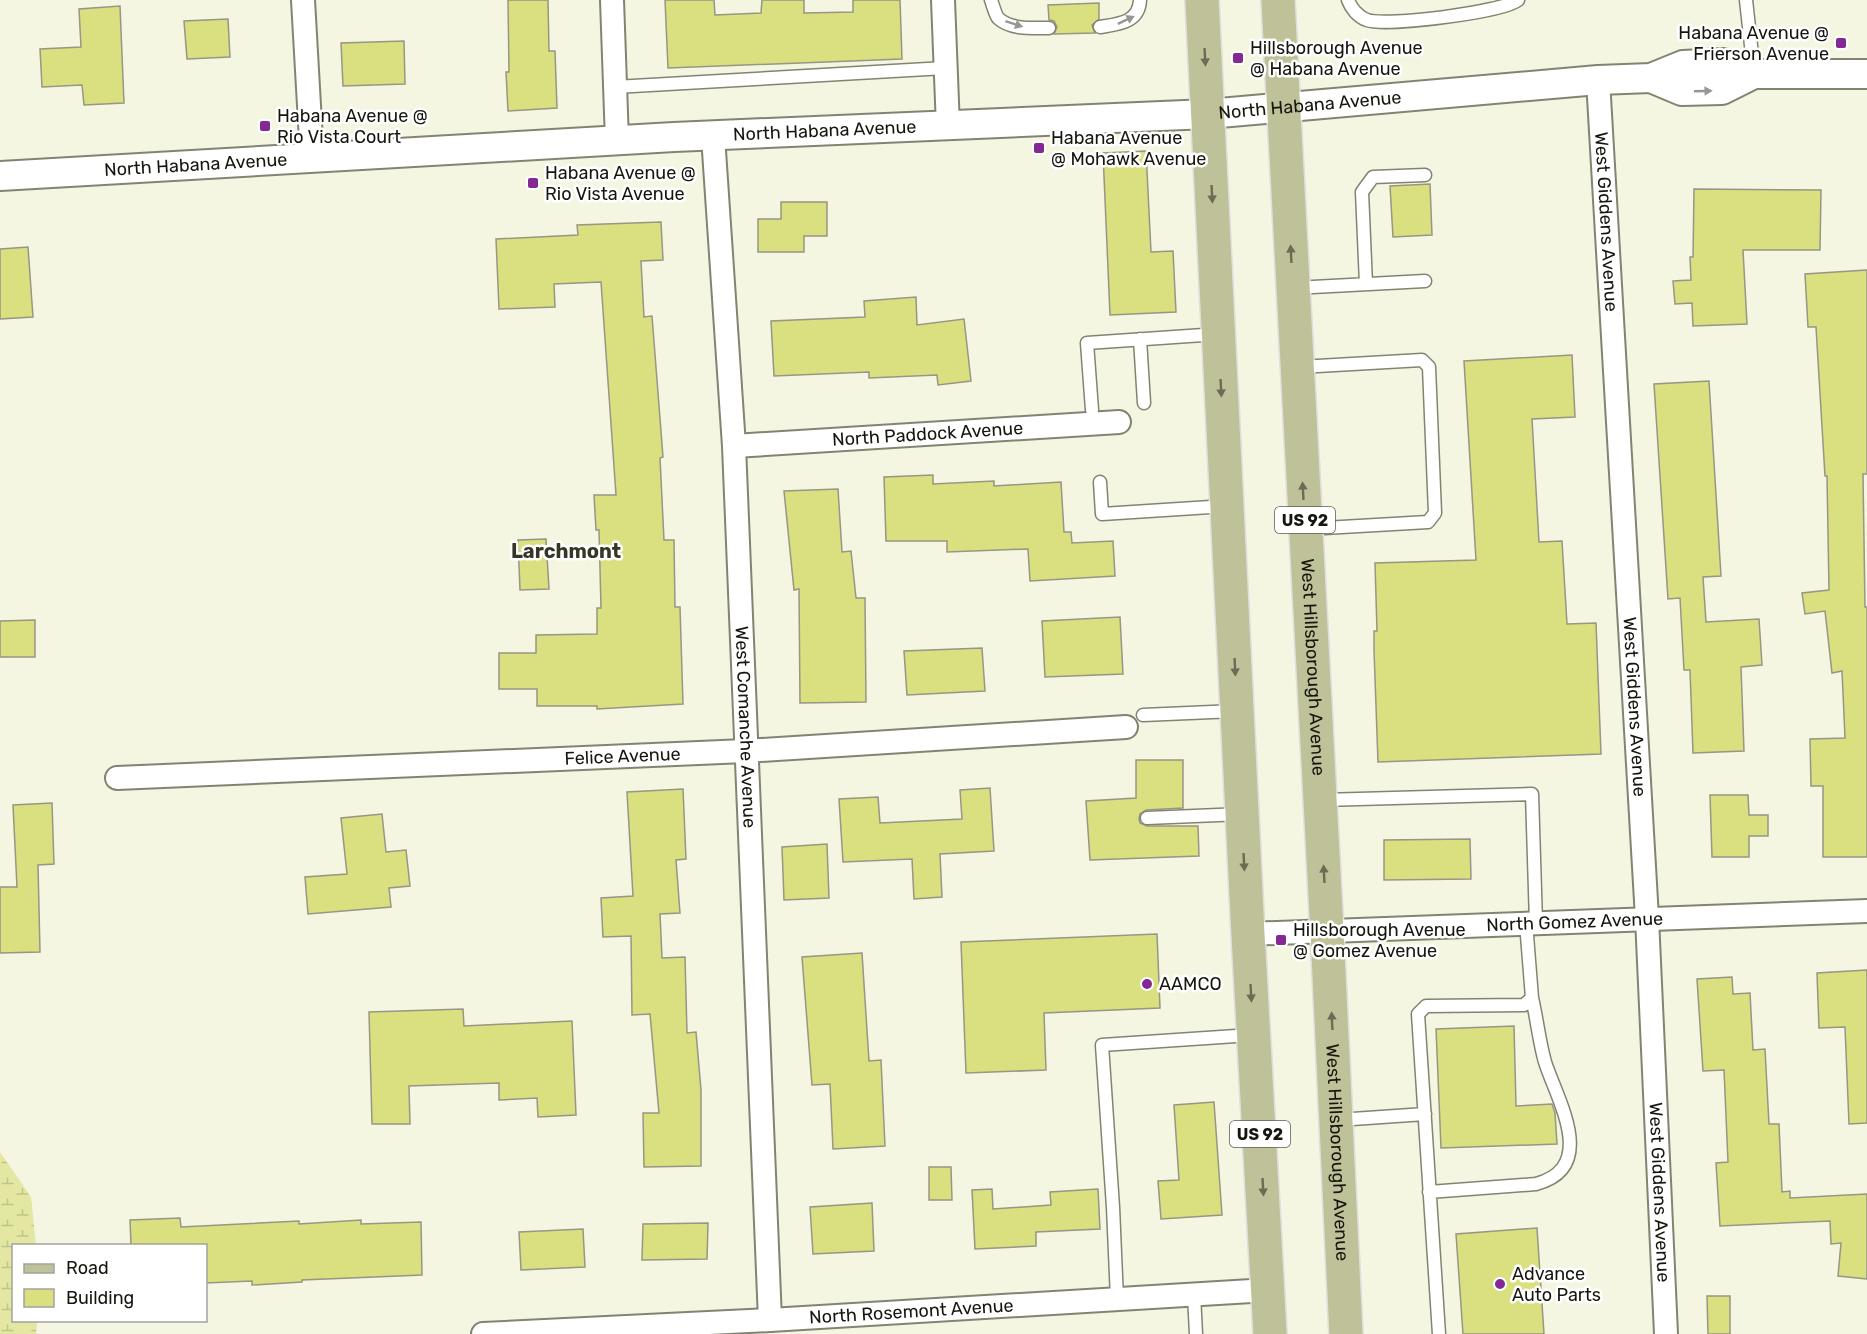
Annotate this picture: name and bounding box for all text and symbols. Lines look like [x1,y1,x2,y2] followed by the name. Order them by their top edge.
[1117,15,1134,24] one-way arrow
[1005,20,1023,30] one-way arrow
[1678,22,1829,65] place label: Habana Avenue @ Frierson Avenue
[1834,36,1848,50] marker: Habana Avenue @ Frierson Avenue
[1250,37,1423,80] place label: Hillsborough Avenue @ Habana Avenue
[1201,48,1210,67] one-way arrow
[1231,51,1245,65] marker: Hillsborough Avenue @ Habana Avenue
[1218,86,1402,124] street label: North Habana Avenue
[1693,86,1712,95] one-way arrow
[277,105,428,148] place label: Habana Avenue @ Rio Vista Court
[733,116,917,145] street label: North Habana Avenue
[258,119,272,133] marker: Habana Avenue @ Rio Vista Court
[1051,127,1206,170] place label: Habana Avenue @ Mohawk Avenue
[1590,131,1623,312] street label: West Giddens Avenue
[1032,141,1046,155] marker: Habana Avenue @ Mohawk Avenue
[103,148,288,181] street label: North Habana Avenue
[545,162,696,205] place label: Habana Avenue @ Rio Vista Avenue
[526,176,540,190] marker: Habana Avenue @ Rio Vista Avenue
[1207,184,1216,203] one-way arrow
[1286,244,1295,263] one-way arrow
[1217,379,1226,398] one-way arrow
[831,417,1024,451] street label: North Paddock Avenue
[1299,481,1308,500] one-way arrow
[1275,507,1335,533] road number: US 92
[511,539,621,563] district label: Larchmont
[1296,558,1330,776] street label: West Hillsborough Avenue
[1618,616,1651,797] street label: West Giddens Avenue
[730,626,761,828] street label: West Comanche Avenue
[1230,657,1239,676] one-way arrow
[564,743,681,770] street label: Felice Avenue
[1240,852,1249,871] one-way arrow
[1320,864,1329,883] one-way arrow
[1486,908,1664,936] street label: North Gomez Avenue
[1293,919,1466,962] place label: Hillsborough Avenue @ Gomez Avenue
[1274,933,1288,947] marker: Hillsborough Avenue @ Gomez Avenue
[1159,973,1222,995] place label: AAMCO
[1140,977,1154,991] marker: AAMCO
[1247,983,1256,1002] one-way arrow
[1327,1012,1336,1031] one-way arrow
[1321,1043,1354,1262] street label: West Hillsborough Avenue
[1644,1102,1675,1283] street label: West Giddens Avenue
[1230,1121,1290,1147] road number: US 92
[1258,1178,1267,1197] one-way arrow
[12,1244,207,1322] legend
[66,1257,109,1279] text: Road
[1512,1263,1601,1306] place label: Advance Auto Parts
[1493,1277,1507,1291] marker: Advance Auto Parts
[66,1287,134,1309] text: Building
[809,1294,1014,1329] street label: North Rosemont Avenue

